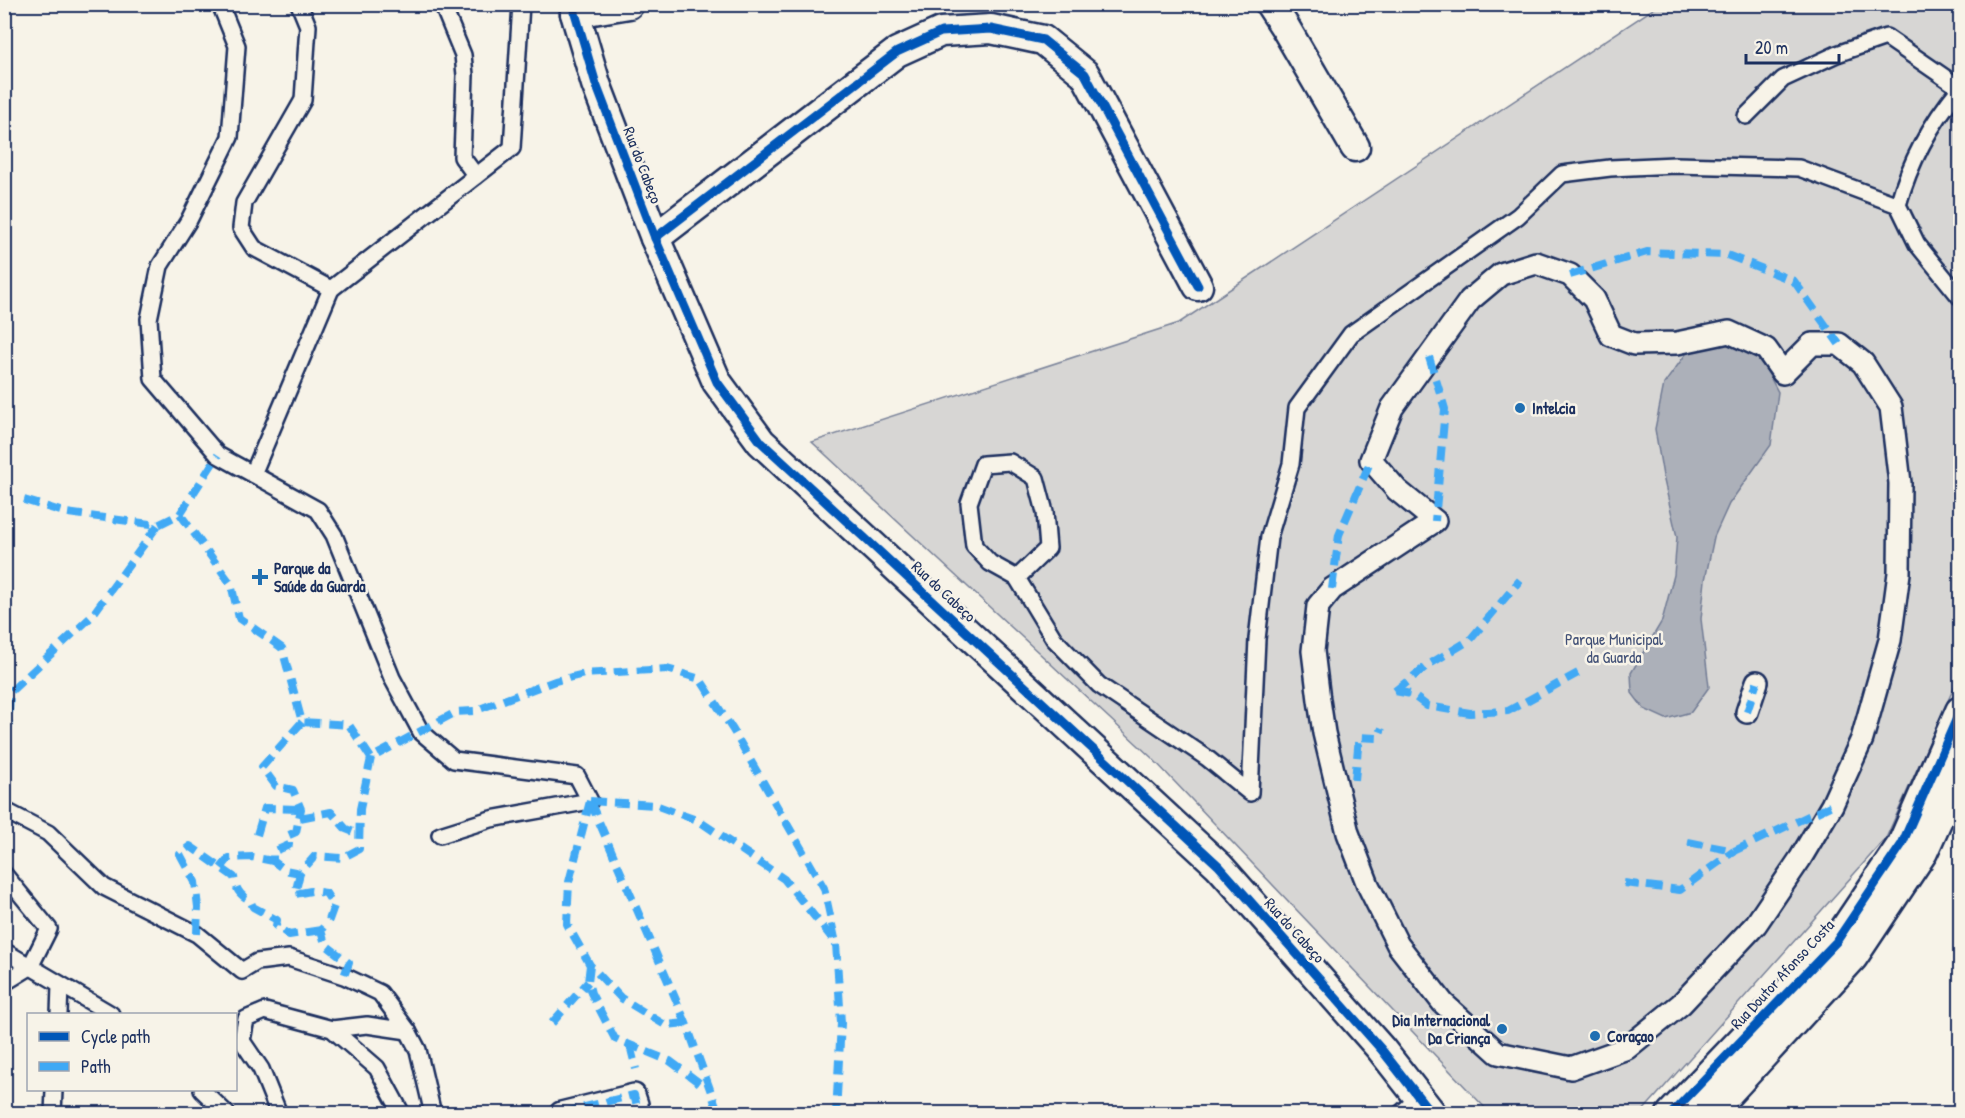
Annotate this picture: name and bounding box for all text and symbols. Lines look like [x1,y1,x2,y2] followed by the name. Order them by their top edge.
[1746,27,1839,65] scale bar
[1755,35,1788,60] text: 20 m
[618,123,668,207] street label: Rua do Cabeço
[1532,397,1576,419] place label: Intelcia
[1513,401,1527,415] marker: Intelcia
[907,555,981,627] street label: Rua do Cabeço
[274,557,366,597] place label: Parque da Saúde da Guarda
[251,568,269,586] marker: Parque da Saúde da Guarda
[1565,628,1664,668] park label: Parque Municipal da Guarda
[1260,893,1331,968] street label: Rua do Cabeço
[1725,914,1839,1034] street label: Rua Doutor Afonso Costa
[1392,1009,1491,1049] place label: Dia Internacional Da Criança
[27,1013,237,1091] legend
[1495,1022,1509,1036] marker: Dia Internacional Da Criança
[81,1024,151,1049] text: Cycle path
[1607,1025,1654,1047] place label: Coraçao
[1588,1029,1602,1043] marker: Coraçao
[81,1054,111,1079] text: Path

